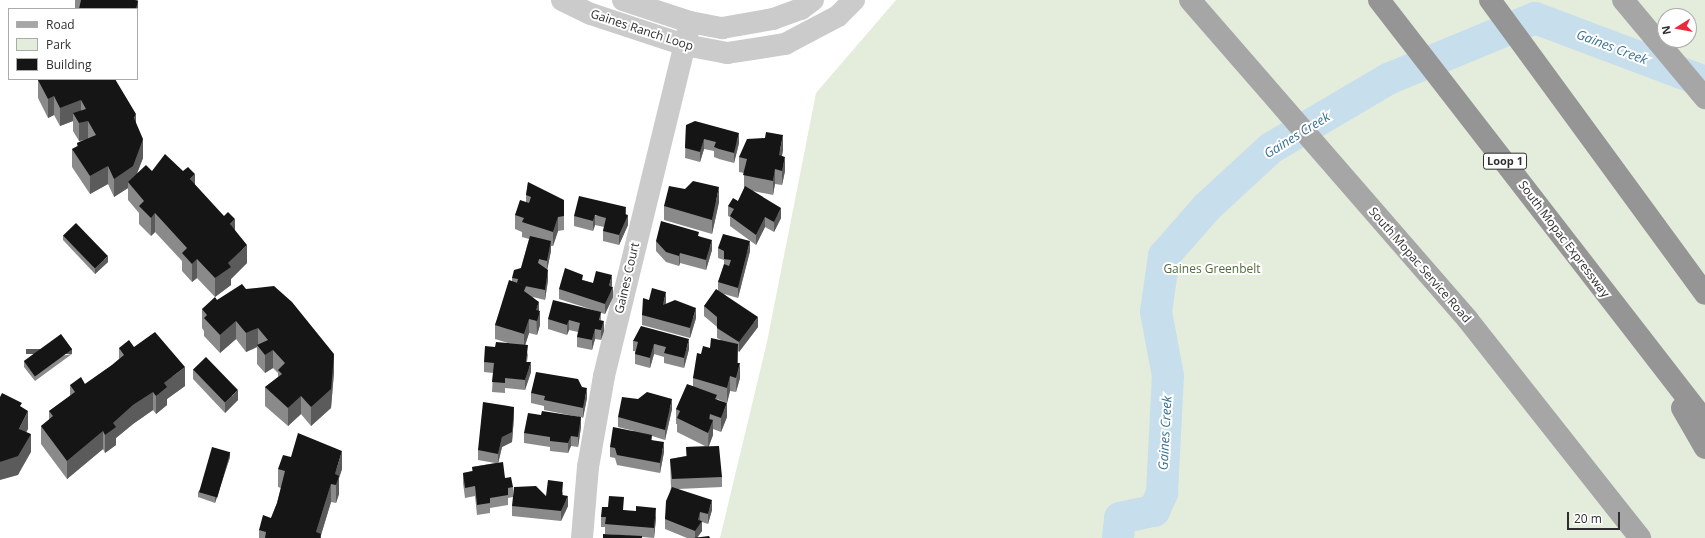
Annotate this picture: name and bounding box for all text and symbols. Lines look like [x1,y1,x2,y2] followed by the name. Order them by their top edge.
[589,7,695,53] street label: Gaines Ranch Loop
[8,8,138,80] legend
[1657,8,1697,48] north arrow
[46,16,75,33] text: Road
[1657,24,1674,36] text: N
[1574,26,1650,68] water label: Gaines Creek
[46,36,71,53] text: Park
[46,56,91,73] text: Building
[1261,109,1333,161] water label: Gaines Creek
[1483,152,1527,170] road number: Loop 1
[1515,178,1613,300] street label: South Mopac Expressway
[1366,204,1474,326] street label: South Mopac Service Road
[612,241,642,315] street label: Gaines Court
[1163,262,1261,276] park label: Gaines Greenbelt
[1155,395,1175,471] water label: Gaines Creek
[1569,504,1622,530] scale bar
[1574,510,1602,527] text: 20 m

